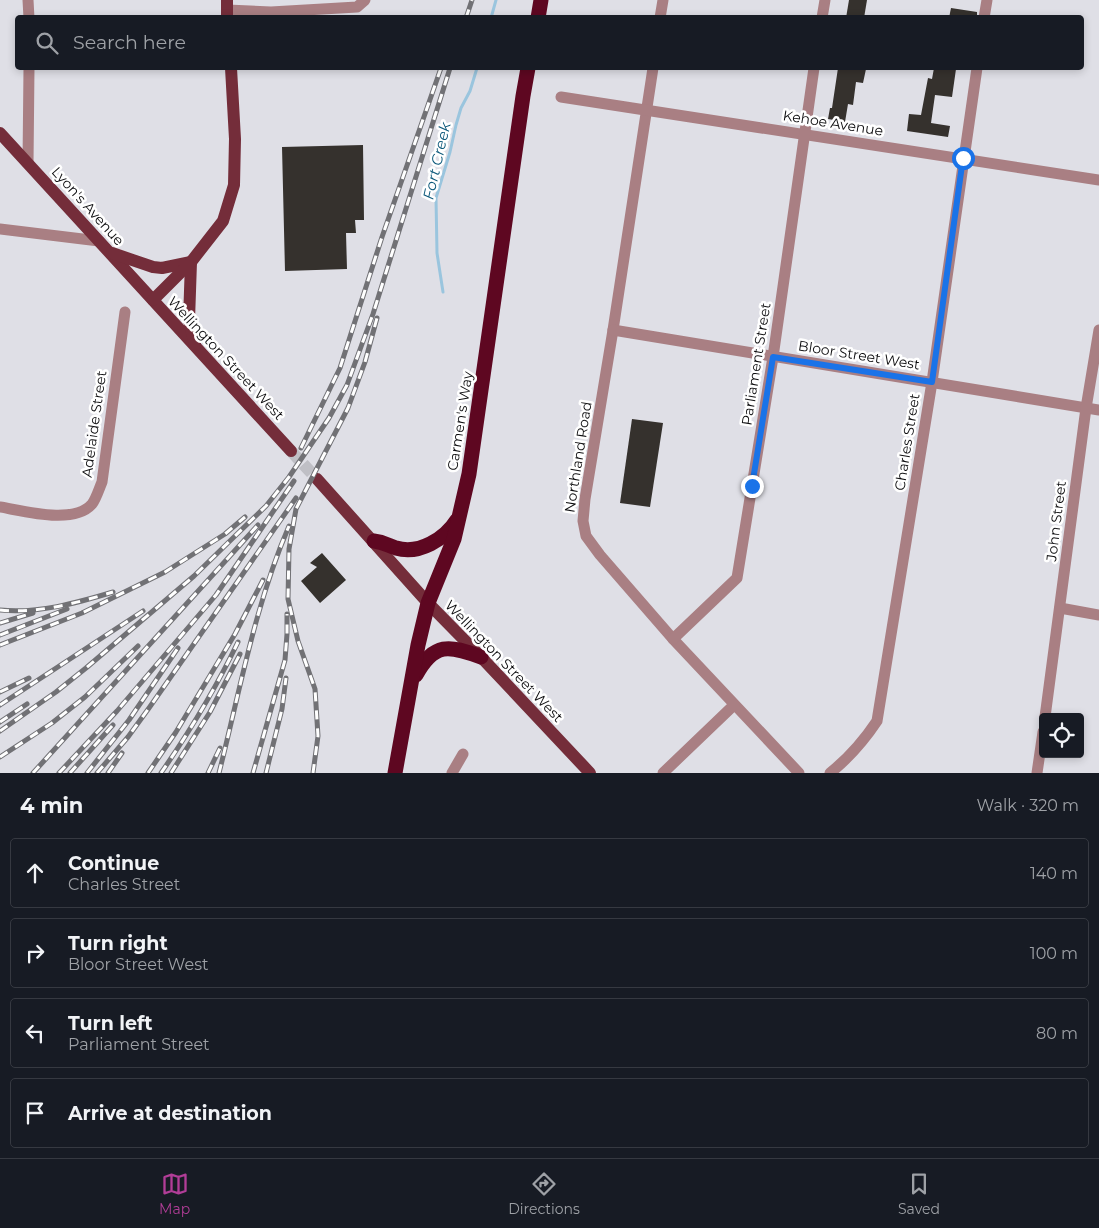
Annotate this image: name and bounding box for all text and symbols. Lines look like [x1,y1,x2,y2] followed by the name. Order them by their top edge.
[15,15,1084,70] search box
[33,29,61,57] icon: search
[73,31,186,54] text: Search here
[782,106,884,140] street label: Kehoe Avenue
[418,119,455,201] water label: Fort Creek
[952,147,975,170] route start
[48,163,128,249] street label: Lyon's Avenue
[164,292,288,424] street label: Wellington Street West
[737,301,775,427] street label: Parliament Street
[797,336,921,374] street label: Bloor Street West
[78,369,110,479] street label: Adelaide Street
[443,370,477,472] street label: Carmen's Way
[890,392,924,492] street label: Charles Street
[560,400,596,514] street label: Northland Road
[741,475,764,498] route end
[1042,480,1070,563] street label: John Street
[441,596,567,726] street label: Wellington Street West
[1039,713,1084,758] map controls
[1039,713,1084,758] button: locate
[20,793,83,818] text: 4 min
[977,796,1079,815] text: Walk · 320 m
[68,852,159,875] text: Continue
[21,859,49,887] icon: ahead
[1030,864,1078,883] text: 140 m
[68,875,180,894] text: Charles Street
[68,932,168,955] text: Turn right
[21,939,49,967] icon: right
[1030,944,1078,963] text: 100 m
[68,955,208,974] text: Bloor Street West
[68,1012,153,1035] text: Turn left
[21,1019,49,1047] icon: left
[1036,1024,1078,1043] text: 80 m
[68,1035,210,1054] text: Parliament Street
[21,1099,49,1127] icon: arrive
[68,1102,272,1125] text: Arrive at destination
[159,1170,190,1218] tab: Map
[508,1170,580,1218] tab: Directions
[898,1170,940,1218] tab: Saved

